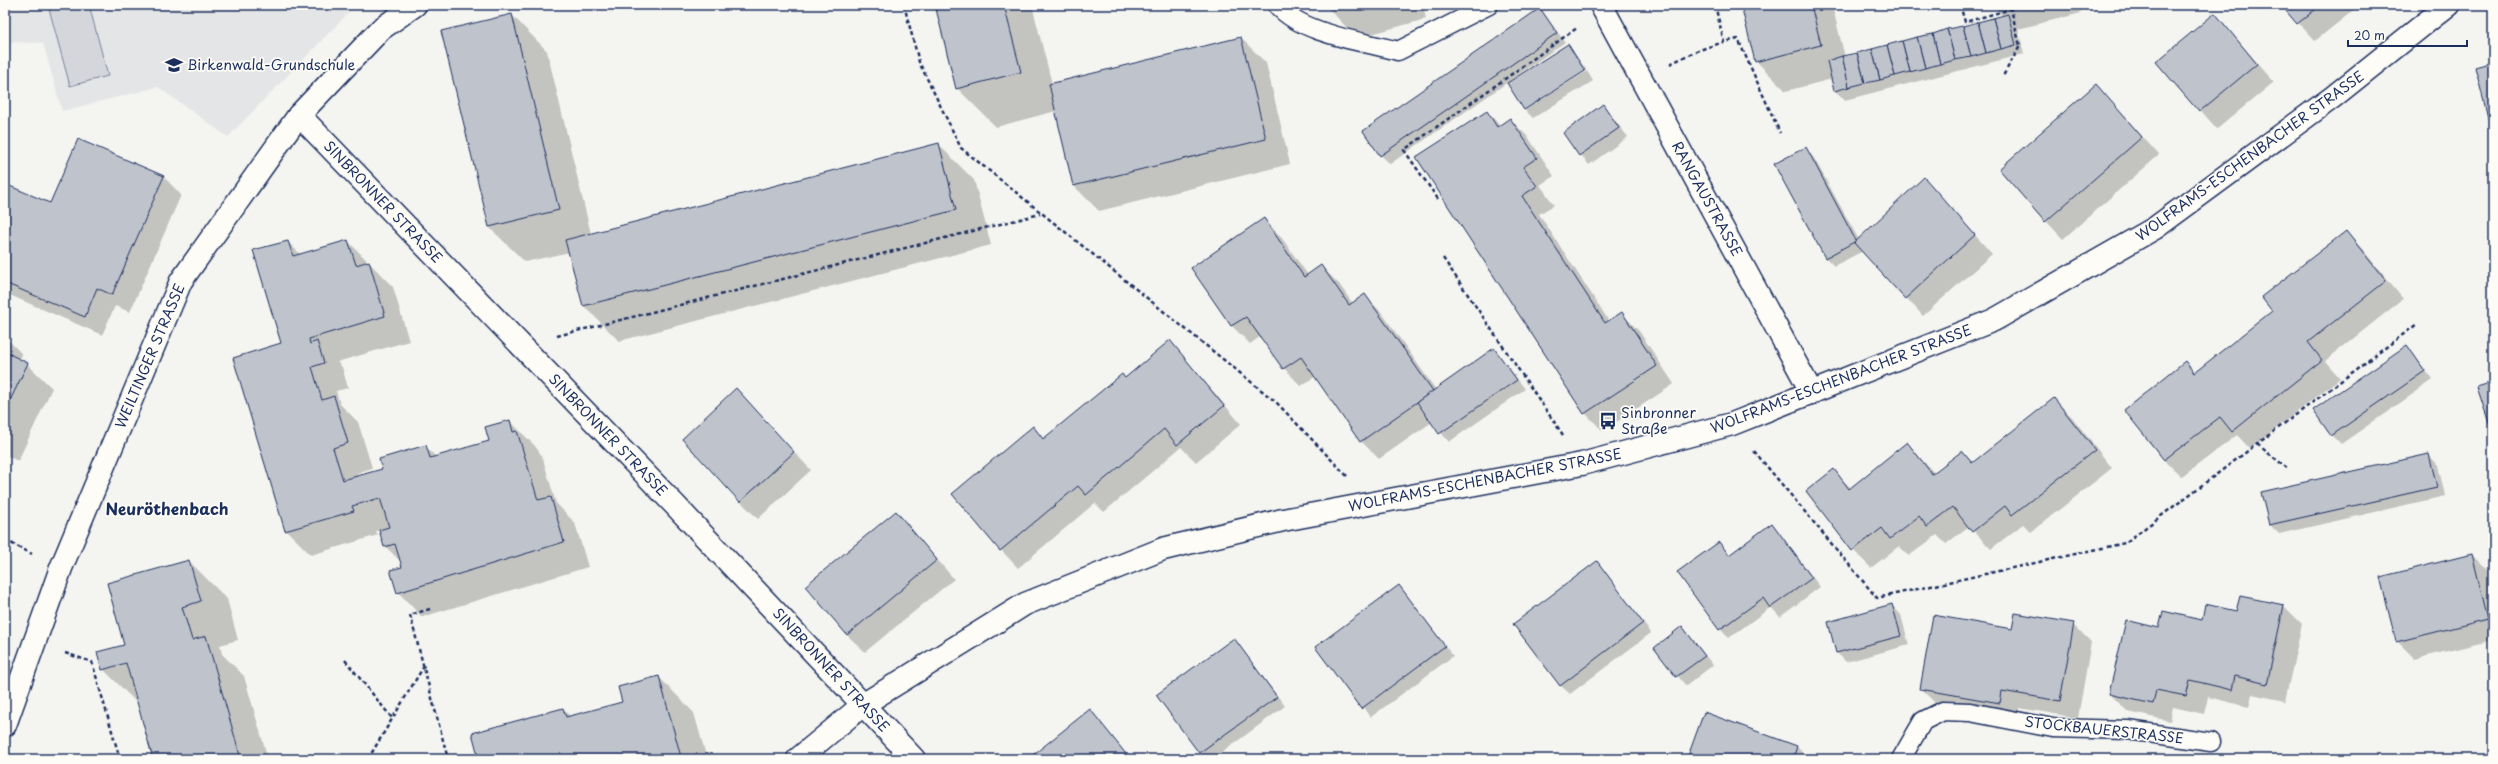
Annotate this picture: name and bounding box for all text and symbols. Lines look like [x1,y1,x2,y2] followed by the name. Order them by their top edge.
[2348,22,2467,48] scale bar
[2354,26,2385,44] text: 20 m
[187,54,356,75] place label: Birkenwald-Grundschule
[164,55,184,75] school or university icon: Birkenwald-Grundschule
[2131,65,2368,246] street label: WOLFRAMS-ESCHENBACHER STRASSE
[319,136,448,268] street label: SINBRONNER STRASSE
[1667,137,1748,260] street label: RANGAUSTRASSE
[110,280,190,431] street label: WEILTINGER STRASSE
[1707,319,1974,438] street label: WOLFRAMS-ESCHENBACHER STRASSE
[544,369,673,501] street label: SINBRONNER STRASSE
[1621,402,1696,439] place label: Sinbronner Straße
[1598,411,1618,431] bus stop icon: Sinbronner Straße
[1346,443,1623,516] street label: WOLFRAMS-ESCHENBACHER STRASSE
[105,496,229,520] district label: Neuröthenbach
[768,603,895,736] street label: SINBRONNER STRASSE
[2023,711,2185,748] street label: STOCKBAUERSTRASSE

